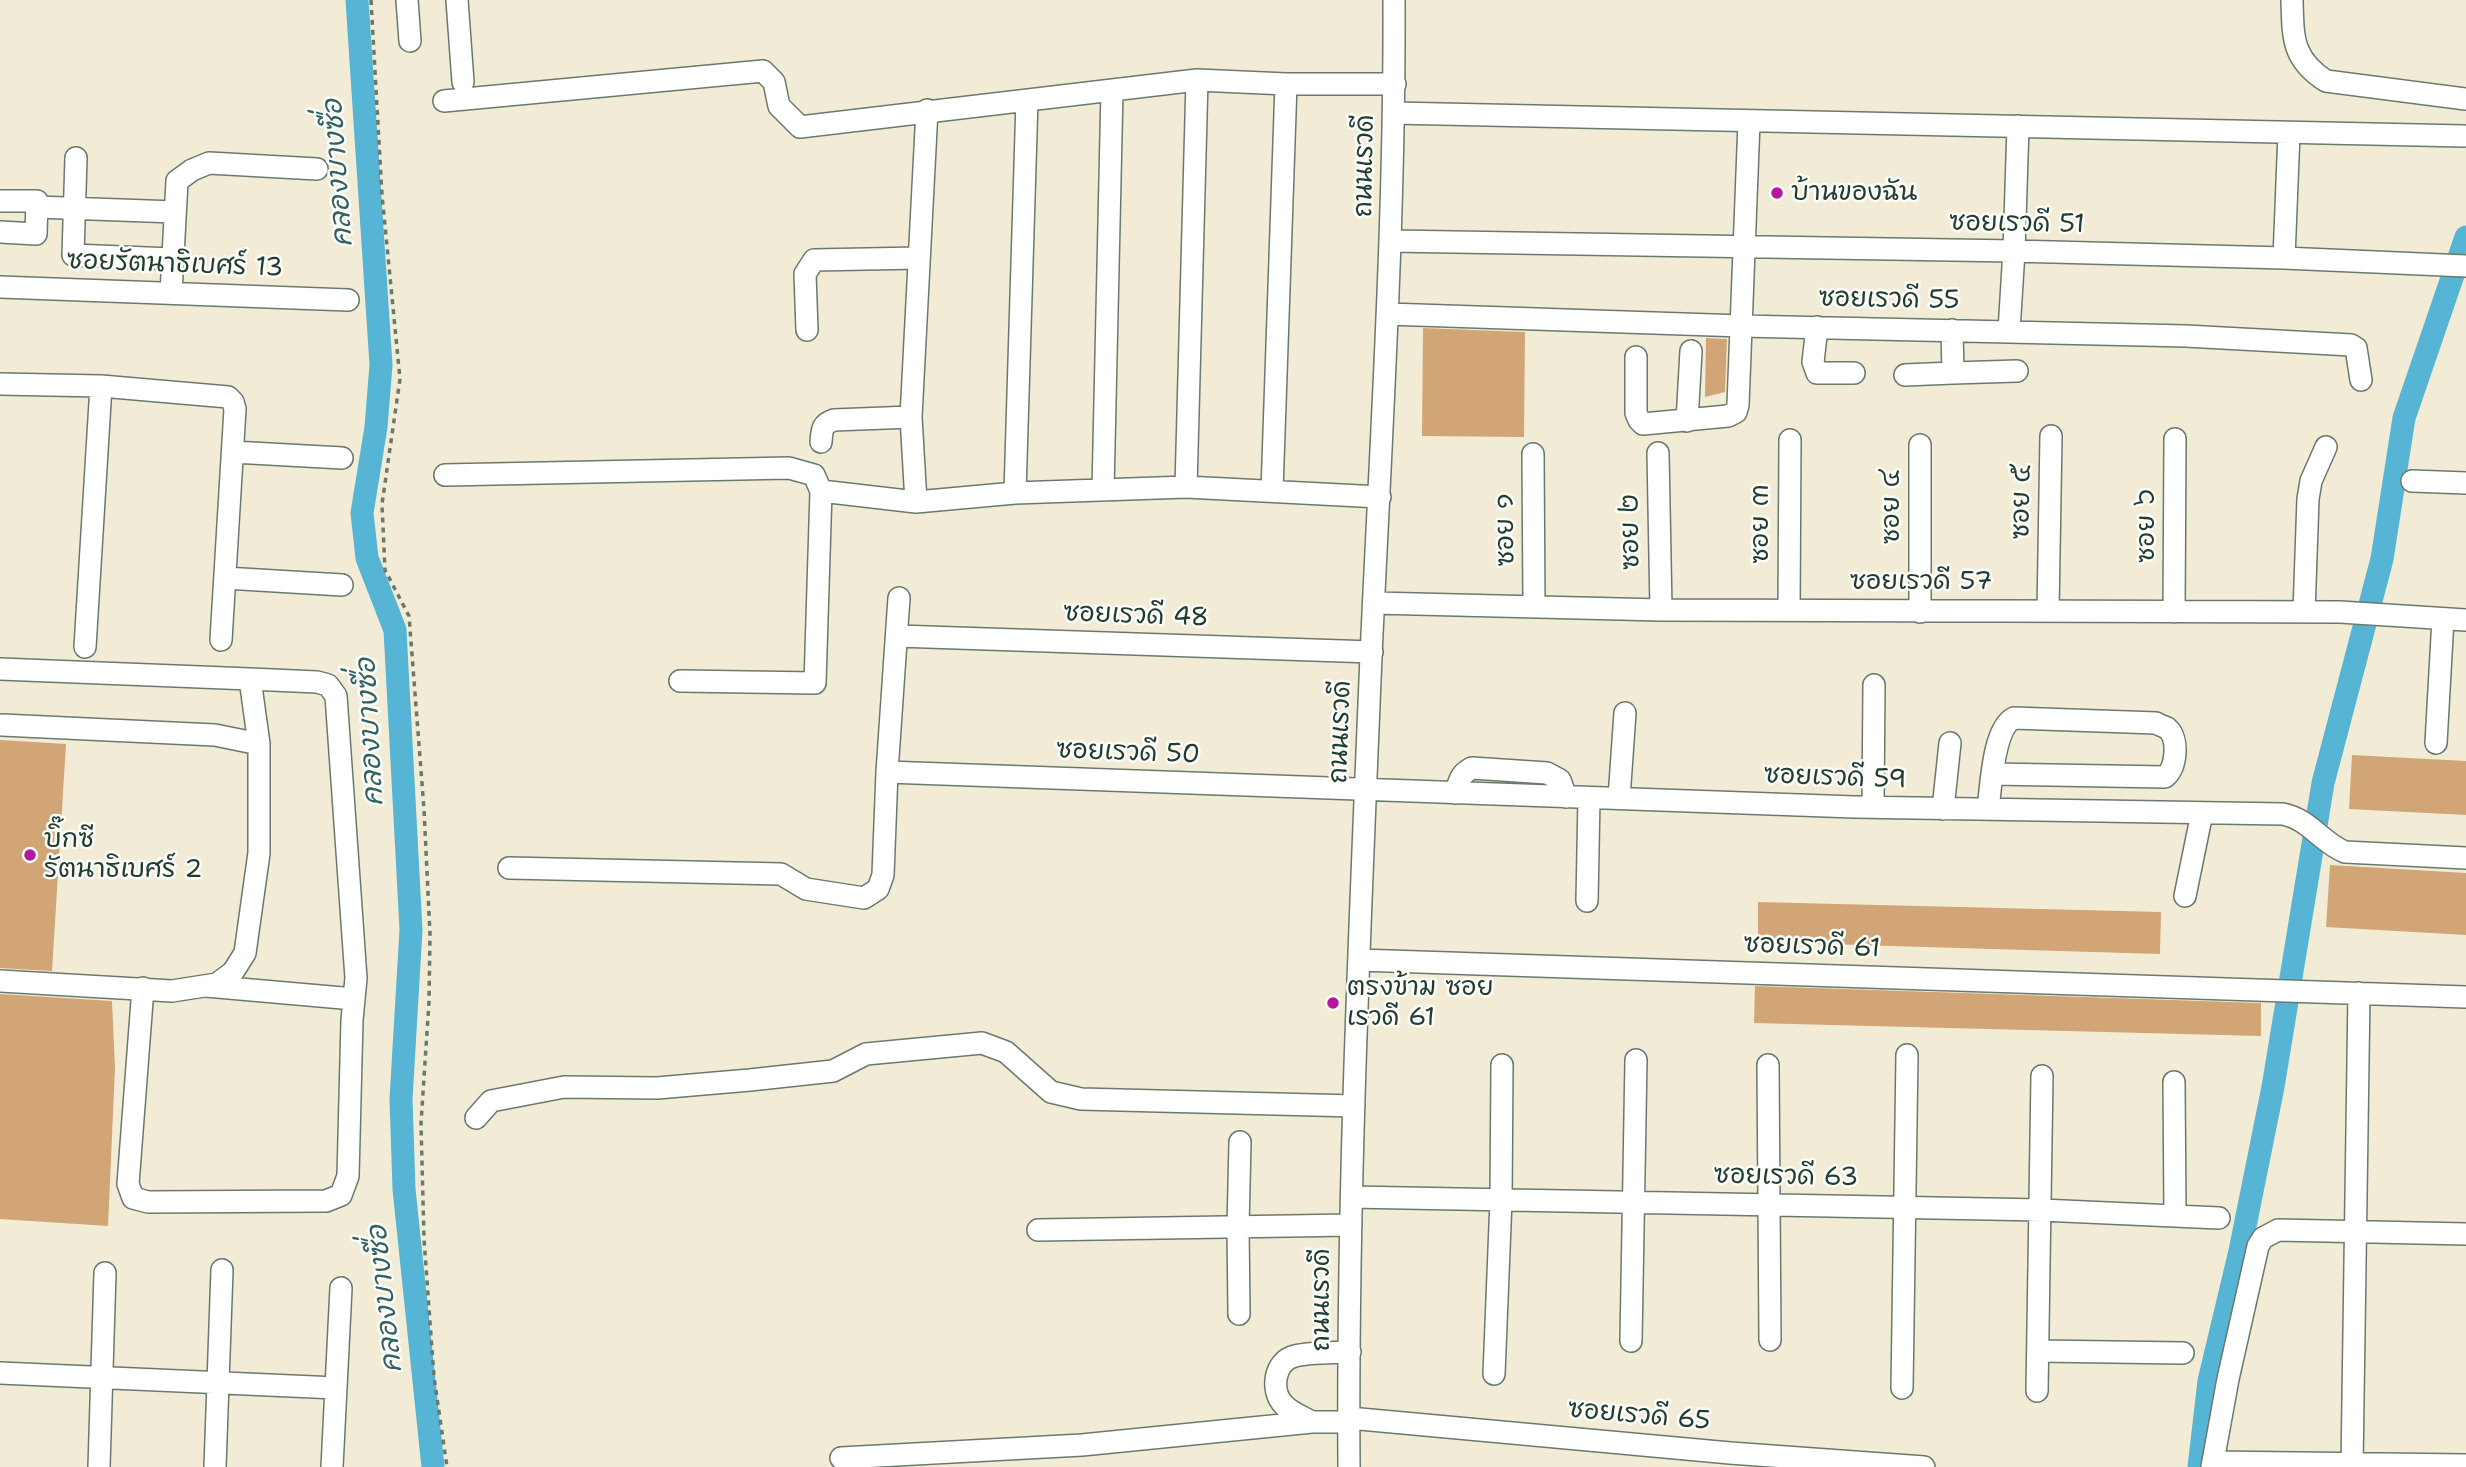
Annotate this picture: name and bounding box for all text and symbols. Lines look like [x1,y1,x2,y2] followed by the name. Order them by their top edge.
[317,98,361,248] water label: คลองบางซื่อ
[1349,114,1381,218] street label: ถนนเรวดี
[1791,177,1917,209] place label: บ้านของฉัน
[1769,185,1785,201] marker: บ้านของฉัน
[1949,207,2085,241] street label: ซอยเรวดี 51
[66,246,284,284] street label: ซอยรัตนาธิเบศร์ 13
[1818,283,1960,317] street label: ซอยเรวดี 55
[2006,464,2038,540] street label: ซอย ๕
[1876,470,1908,544] street label: ซอย ๔
[1745,484,1777,564] street label: ซอย ๓
[2131,489,2163,563] street label: ซอย ๖
[1490,493,1522,567] street label: ซอย ๑
[1615,494,1647,570] street label: ซอย ๒
[1850,566,1992,598] street label: ซอยเรวดี 57
[1063,598,1209,634] street label: ซอยเรวดี 48
[350,657,392,807] water label: คลองบางซื่อ
[1324,680,1358,784] street label: ถนนเรวดี
[1056,735,1200,771] street label: ซอยเรวดี 50
[1763,760,1907,796] street label: ซอยเรวดี 59
[44,824,202,886] place label: บิ๊กซี รัตนาธิเบศร์ 2
[22,847,38,863] marker: บิ๊กซี รัตนาธิเบศร์ 2
[1743,929,1881,965] street label: ซอยเรวดี 61
[1347,972,1494,1034] place label: ตรงข้าม ซอย เรวดี 61
[1325,995,1341,1011] marker: ตรงข้าม ซอย เรวดี 61
[1713,1160,1859,1194] street label: ซอยเรวดี 63
[362,1224,410,1374] water label: คลองบางซื่อ
[1306,1249,1338,1351] street label: ถนนเรวดี
[1566,1394,1712,1438] street label: ซอยเรวดี 65

